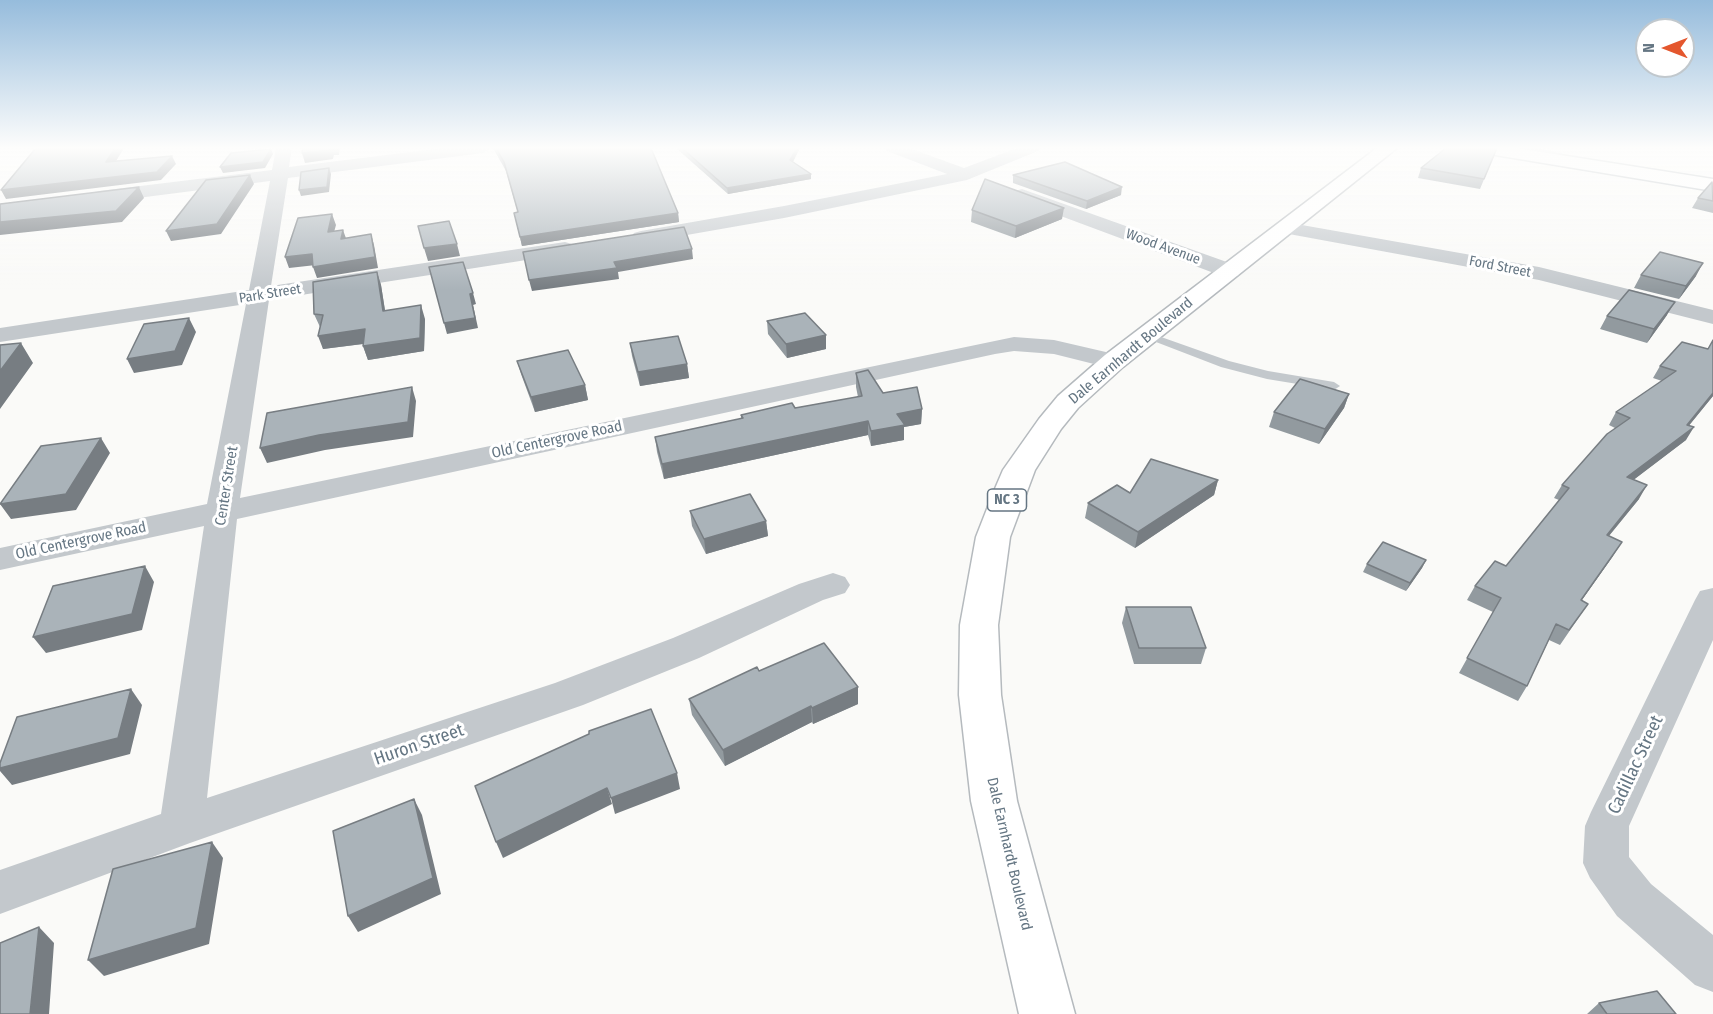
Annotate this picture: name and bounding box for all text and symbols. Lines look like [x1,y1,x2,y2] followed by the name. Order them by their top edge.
[1635,18,1695,78] north arrow
[1639,43,1658,53] text: N
[1124,226,1202,268] street label: Wood Avenue
[1468,253,1532,281] street label: Ford Street
[238,281,302,307] street label: Park Street
[1065,294,1197,408] street label: Dale Earnhardt Boulevard
[490,417,624,463] street label: Old Centergrove Road
[212,445,242,527] street label: Center Street
[988,489,1026,511] road number: NC 3
[14,518,148,564] street label: Old Centergrove Road
[1604,712,1668,818] street label: Cadillac Street
[371,720,467,770] street label: Huron Street
[983,776,1035,932] street label: Dale Earnhardt Boulevard

